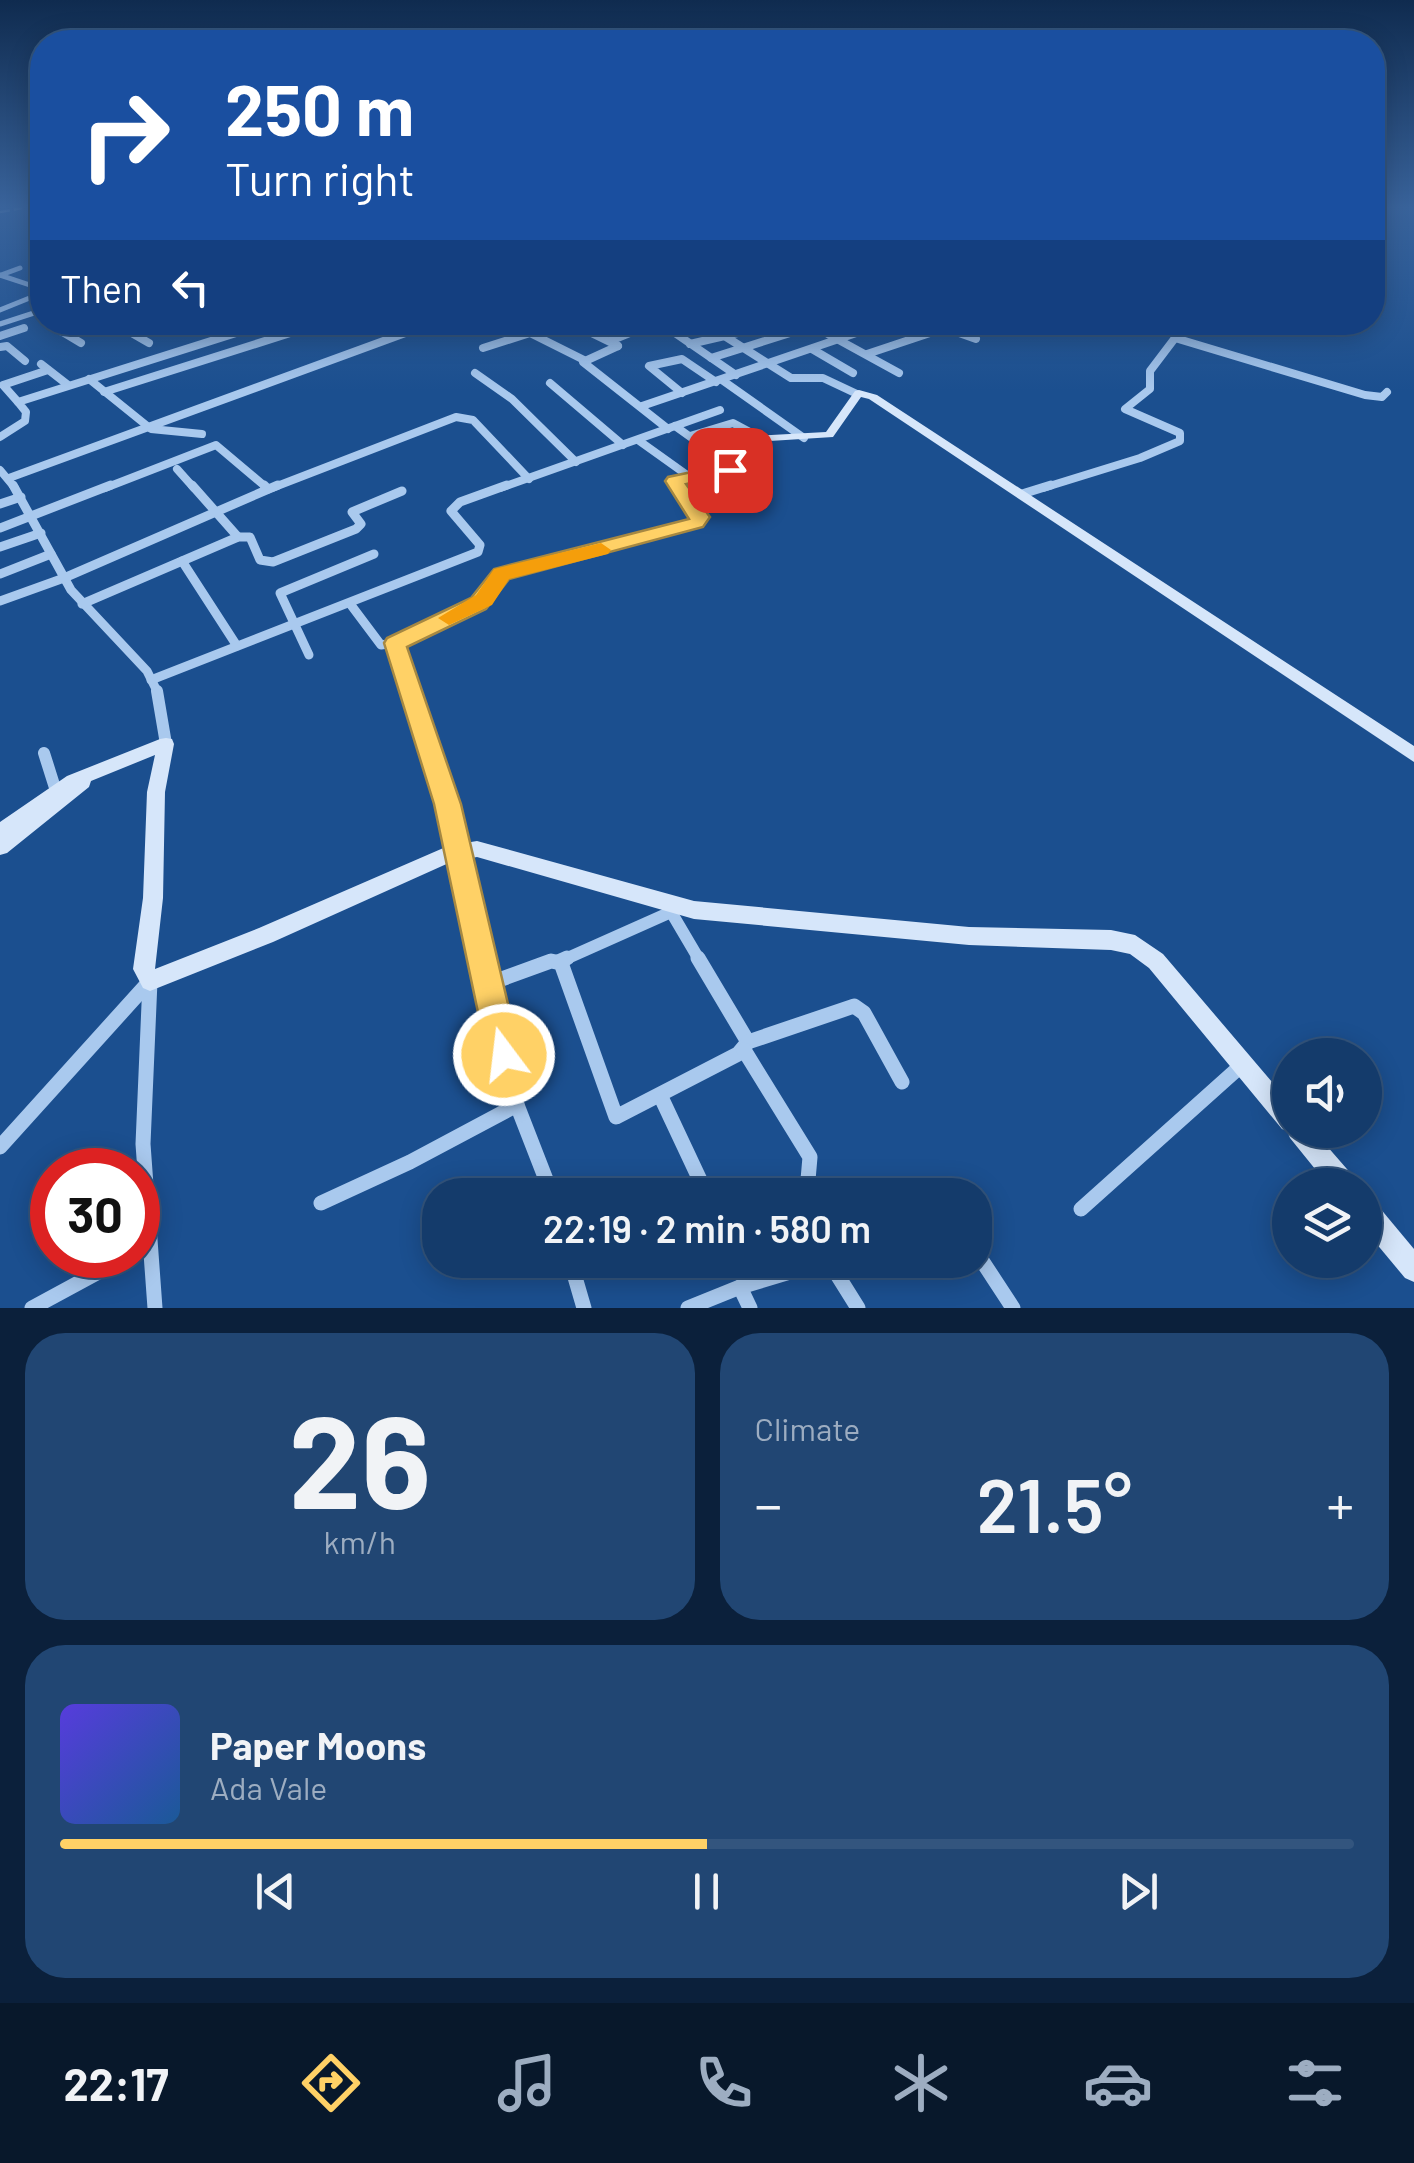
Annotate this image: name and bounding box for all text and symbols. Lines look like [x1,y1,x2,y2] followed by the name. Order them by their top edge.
[225,66,414,150] text: 250 m
[60,70,190,200] icon: right
[225,151,415,205] text: Turn right
[163,260,218,315] icon: left
[60,265,143,311] text: Then
[688,428,773,513] pin
[703,443,758,498] icon: arrive
[452,1003,556,1107] position arrow
[1272,1038,1382,1278] map controls
[1272,1038,1382,1148] button: sound
[30,1148,160,1278] speed limit sign: 30
[1272,1168,1382,1278] button: layers
[543,1205,871,1251] text: 22:19 · 2 min · 580 m
[288,1379,431,1535] text: 26
[755,1409,860,1447] text: Climate
[976,1458,1132,1548] text: 21.5°
[755,1470,782,1536] text: −
[1326,1470,1354,1536] text: +
[324,1522,396,1560] text: km/h
[210,1722,426,1768] text: Paper Moons
[210,1768,327,1806] text: Ada Vale
[248,1864,303,1919] icon: previous
[679,1864,734,1919] icon: pause
[1111,1864,1166,1919] icon: next
[296,2048,366,2118] icon: directions
[492,2048,562,2118] icon: music
[689,2048,759,2118] icon: phone
[886,2048,956,2118] icon: climate
[1083,2048,1153,2118] icon: car
[1280,2048,1350,2118] icon: filters
[63,2056,169,2110] text: 22:17

